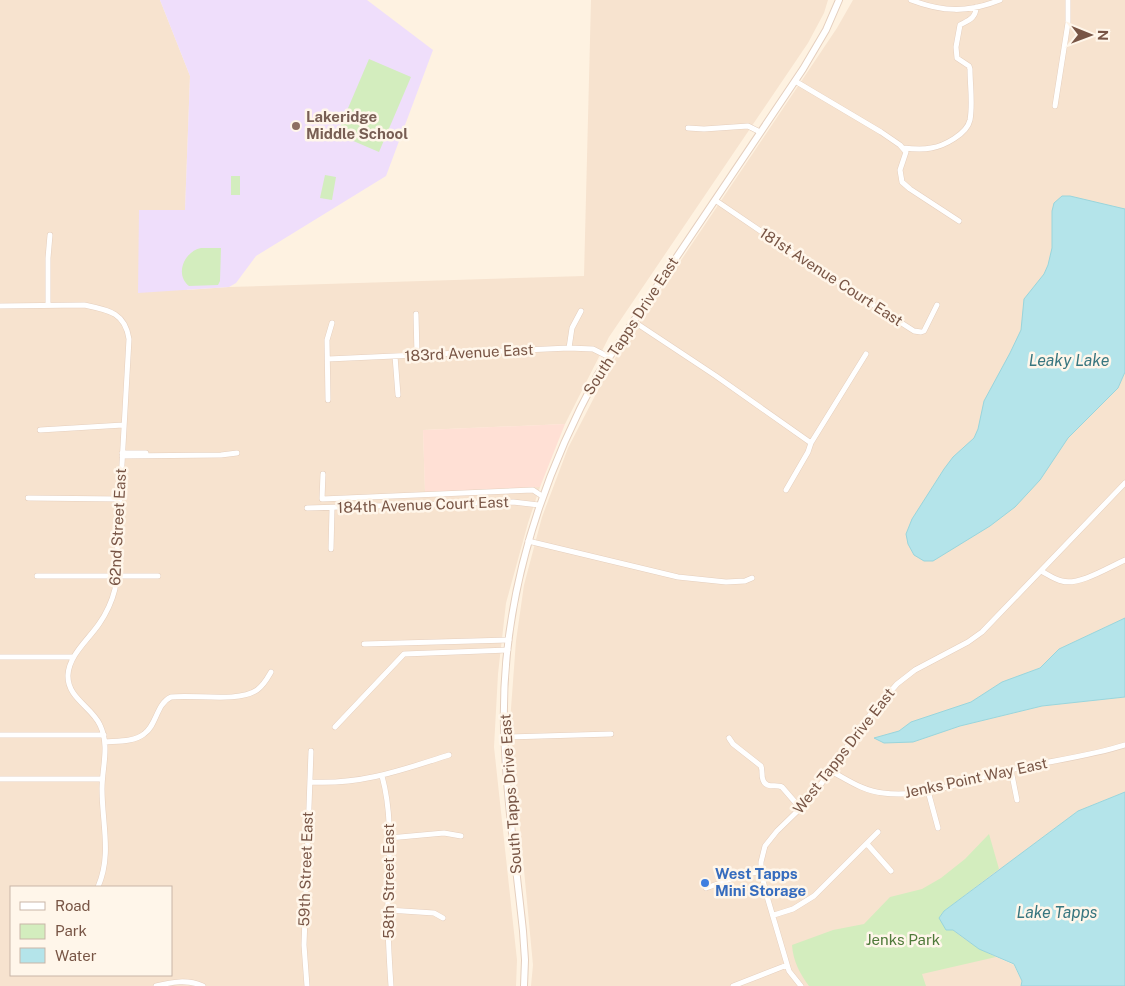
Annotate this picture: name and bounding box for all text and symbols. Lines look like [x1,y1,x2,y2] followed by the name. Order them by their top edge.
[1065,10,1115,60] north arrow
[1095,30,1111,41] text: N
[306,108,408,142] place label: Lakeridge Middle School
[290,120,302,132] marker: Lakeridge Middle School
[757,224,906,329] street label: 181st Avenue Court East
[580,254,682,398] street label: South Tapps Drive East
[404,341,534,364] street label: 183rd Avenue East
[1029,351,1110,370] water label: Leaky Lake
[106,468,129,586] street label: 62nd Street East
[337,493,509,516] street label: 184th Avenue Court East
[789,684,898,817] street label: West Tapps Drive East
[496,713,525,875] street label: South Tapps Drive East
[903,754,1049,801] street label: Jenks Point Way East
[295,811,316,927] street label: 59th Street East
[380,823,397,939] street label: 58th Street East
[715,865,806,899] place label: West Tapps Mini Storage
[699,877,711,889] marker: West Tapps Mini Storage
[10,886,172,976] legend
[55,897,91,914] text: Road
[1017,903,1098,922] water label: Lake Tapps
[55,922,87,939] text: Park
[866,931,940,948] park label: Jenks Park
[55,947,97,964] text: Water

